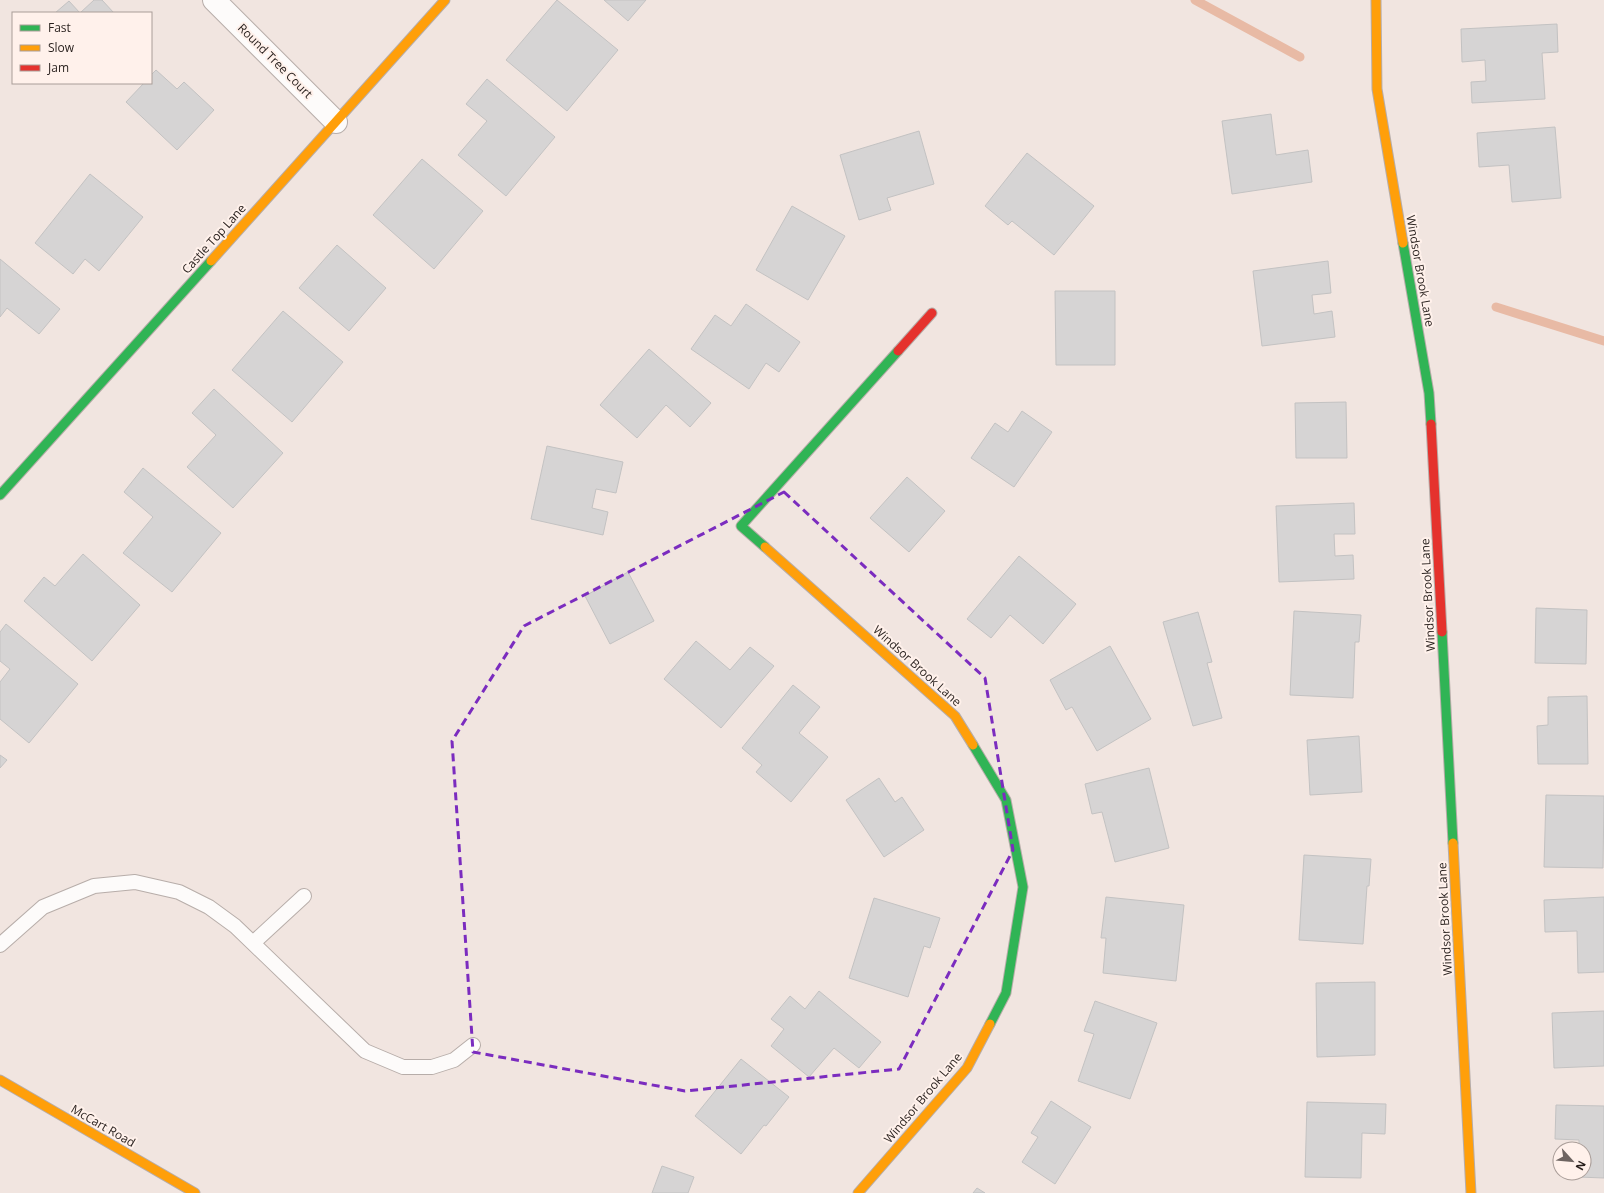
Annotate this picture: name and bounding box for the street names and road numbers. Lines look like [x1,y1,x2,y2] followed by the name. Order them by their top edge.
[234,20,316,102] street label: Round Tree Court
[178,200,250,277] street label: Castle Top Lane
[1402,214,1439,328] street label: Windsor Brook Lane
[1416,538,1439,652] street label: Windsor Brook Lane
[870,621,965,710] street label: Windsor Brook Lane
[1433,862,1456,976] street label: Windsor Brook Lane
[880,1049,966,1147] street label: Windsor Brook Lane
[68,1100,139,1151] street label: McCart Road

